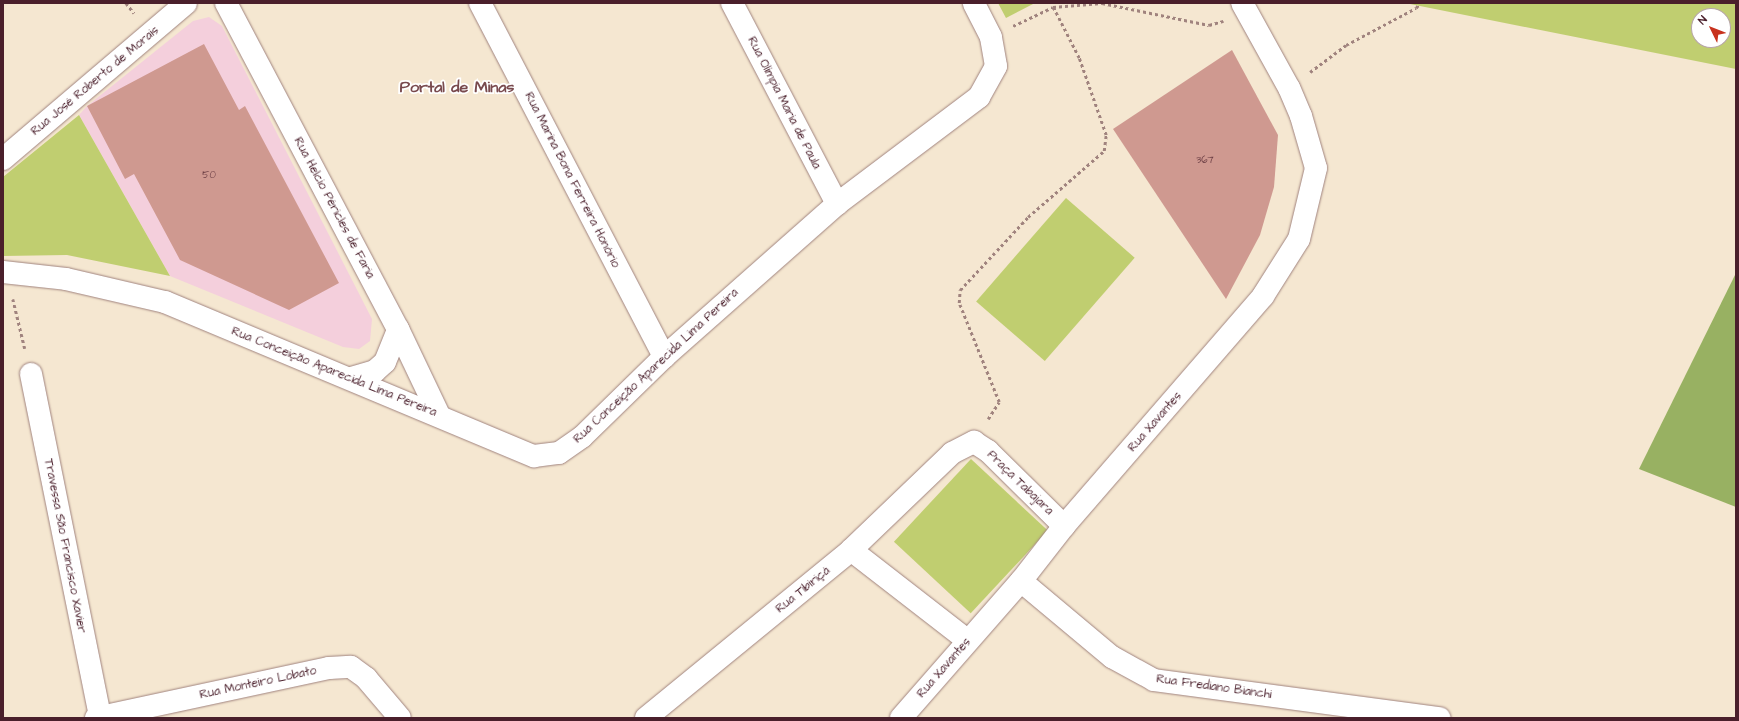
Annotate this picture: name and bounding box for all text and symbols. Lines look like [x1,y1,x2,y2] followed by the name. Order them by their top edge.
[1691,8,1731,48] north arrow
[1695,13,1710,28] text: N
[28,23,162,139] street label: Rua José Roberto de Morais
[744,34,824,172] street label: Rua Olímpia Maria de Paula
[400,77,514,97] district label: Portal de Minas
[521,90,623,270] street label: Rua Marina Bona Ferreira Honório
[291,135,377,281] street label: Rua Helcio Péricles de Faria
[1196,155,1214,167] house number: 367
[202,170,216,182] house number: 50
[571,286,741,446] street label: Rua Conceição Aparecida Lima Pereira
[229,324,439,420] street label: Rua Conceição Aparecida Lima Pereira
[1125,389,1185,455] street label: Rua Xavantes
[984,448,1056,518] street label: Praça Tabajara
[41,458,89,634] street label: Travessa São Francisco Xavier
[773,564,833,616] street label: Rua Tibiriçá
[914,635,974,701] street label: Rua Xavantes
[198,664,318,702] street label: Rua Monteiro Lobato
[1155,672,1273,702] street label: Rua Frediano Bianchi

